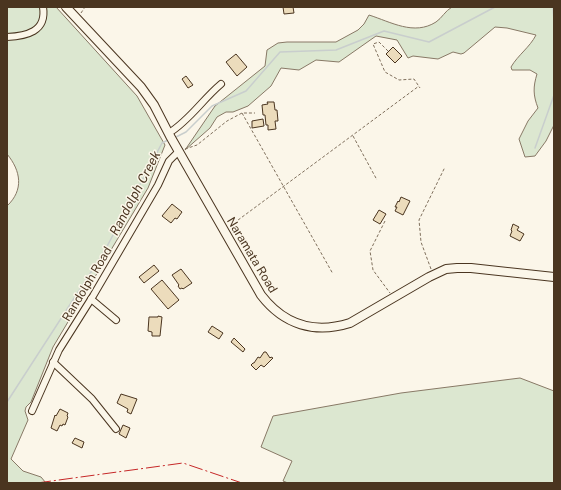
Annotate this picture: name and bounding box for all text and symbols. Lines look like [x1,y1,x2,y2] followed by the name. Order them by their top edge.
[106,148,164,238] water label: Randolph Creek
[224,214,280,296] street label: Naramata Road
[59,244,115,324] street label: Randolph Road

